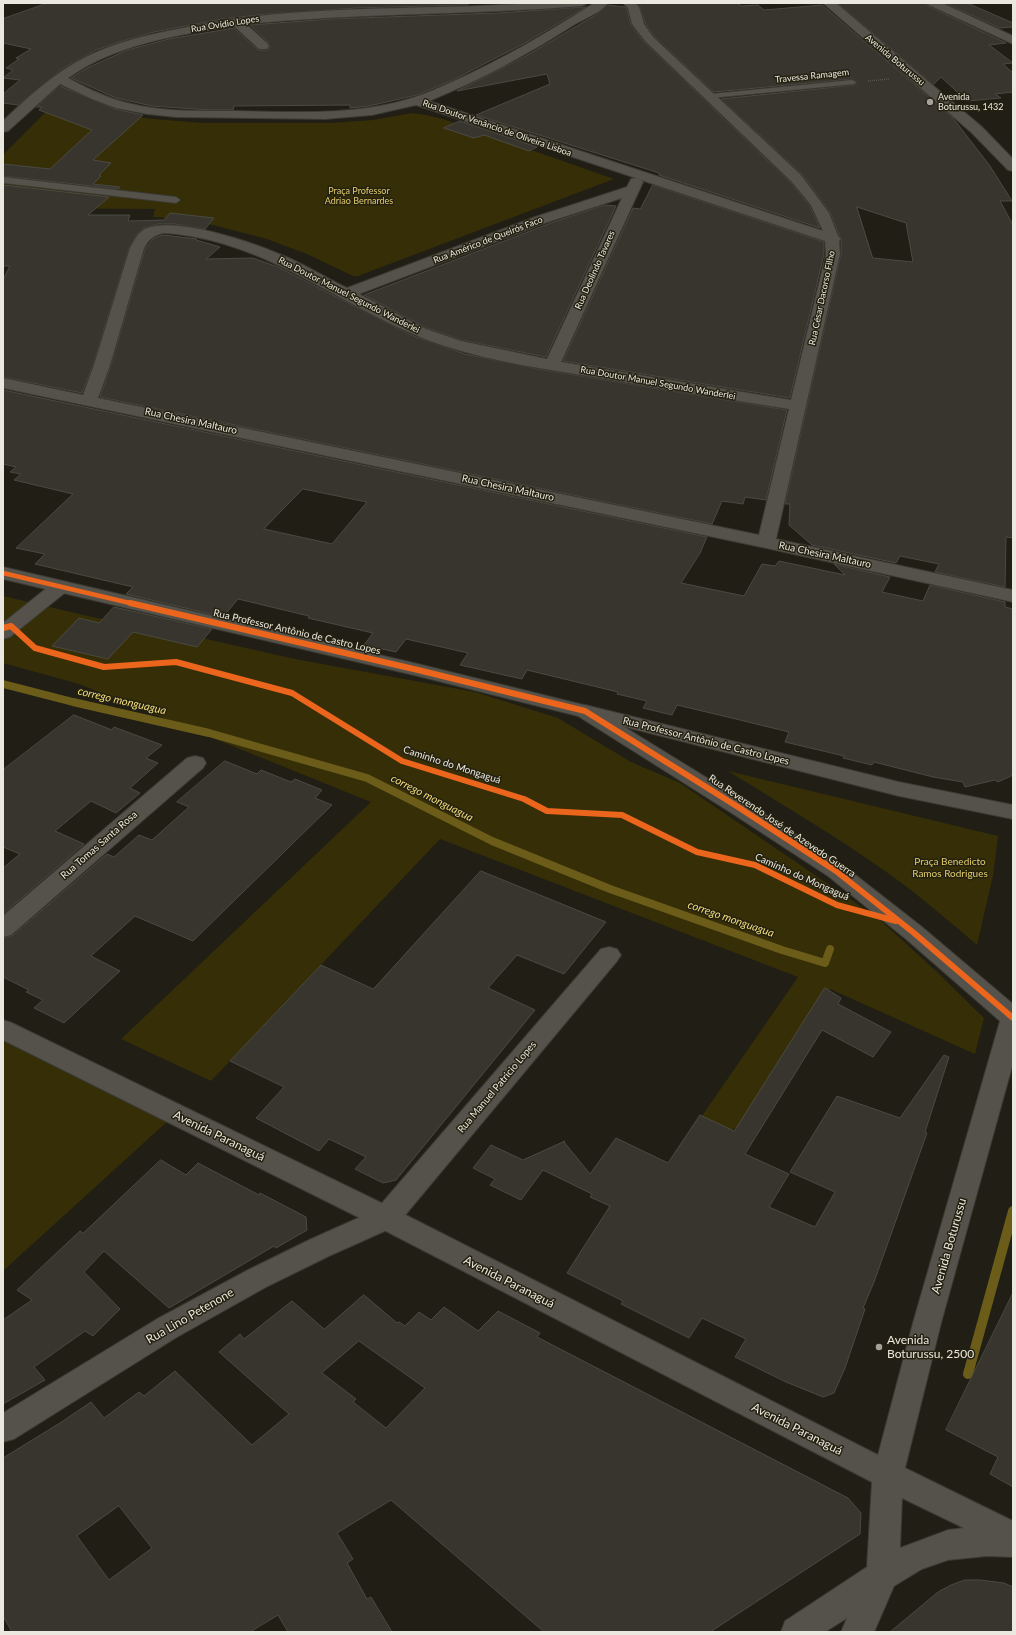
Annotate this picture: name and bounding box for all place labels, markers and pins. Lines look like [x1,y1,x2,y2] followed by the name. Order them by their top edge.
[938,92,1003,113] place label: Avenida Boturussu, 1432
[925,97,935,107] marker: Avenida Boturussu, 1432
[887,1333,974,1361] place label: Avenida Boturussu, 2500
[874,1342,884,1352] marker: Avenida Boturussu, 2500

